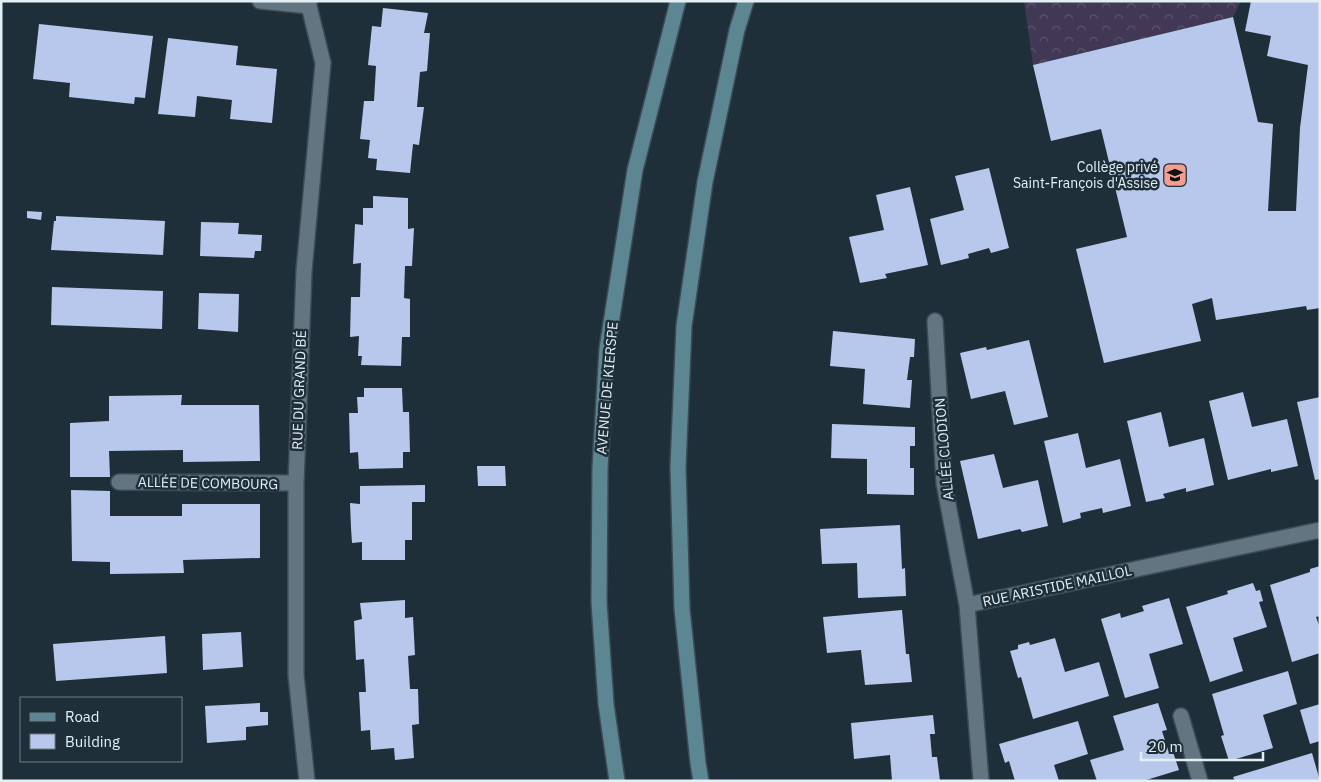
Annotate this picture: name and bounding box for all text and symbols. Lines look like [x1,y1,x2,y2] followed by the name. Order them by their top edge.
[1013,158,1158,192] place label: Collège privé Saint-François d'Assise
[1162,162,1188,188] school or university icon: Collège privé Saint-François d'Assise
[592,321,622,455] street label: AVENUE DE KIERSPE
[287,330,310,450] street label: RUE DU GRAND BÉ
[930,397,957,501] street label: ALLÉE CLODION
[138,472,278,493] street label: ALLÉE DE COMBOURG
[981,561,1133,611] street label: RUE ARISTIDE MAILLOL
[20,697,182,762] legend
[65,707,100,726] text: Road
[1141,730,1264,762] scale bar
[65,732,120,751] text: Building
[1148,737,1183,756] text: 20 m

